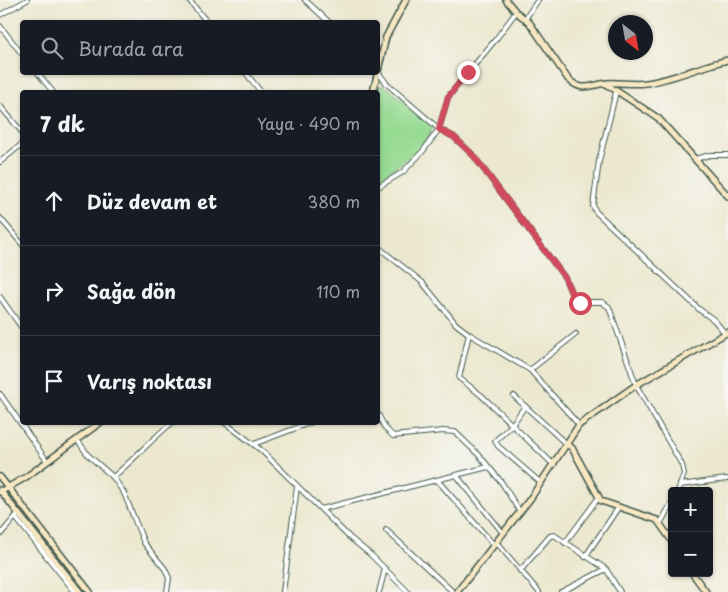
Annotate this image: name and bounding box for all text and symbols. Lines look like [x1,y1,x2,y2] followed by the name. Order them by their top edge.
[608,15,653,60] north arrow
[20,20,380,75] search box
[38,34,66,62] icon: search
[78,34,183,62] text: Burada ara
[457,61,480,84] route end
[40,107,85,139] text: 7 dk
[257,111,360,135] text: Yaya · 490 m
[40,187,68,215] icon: ahead
[87,187,217,215] text: Düz devam et
[308,189,360,213] text: 380 m
[40,277,68,305] icon: right
[87,277,176,305] text: Sağa dön
[317,279,360,303] text: 110 m
[569,292,592,315] route start
[40,367,68,395] icon: arrive
[87,367,212,395] text: Varış noktası
[668,487,713,577] map controls
[668,487,713,532] button: +
[668,532,713,577] button: −

